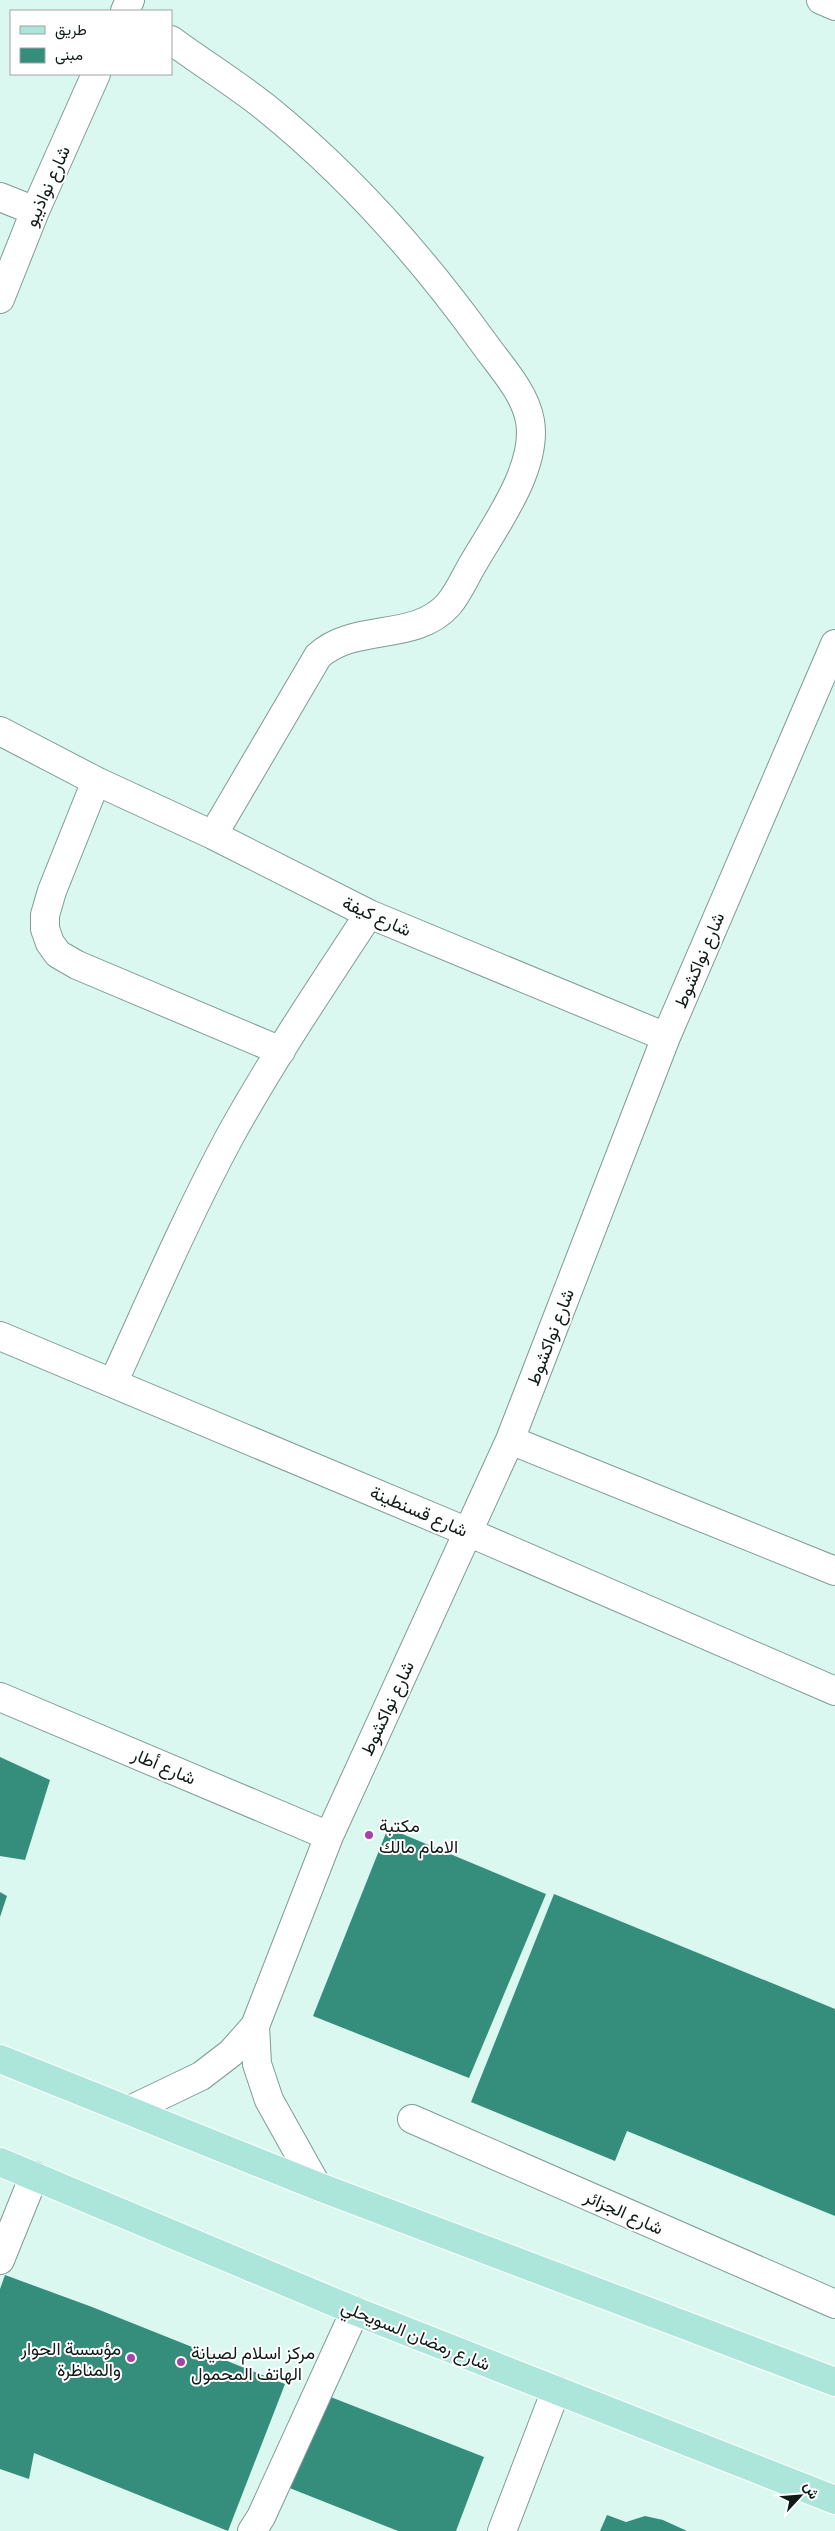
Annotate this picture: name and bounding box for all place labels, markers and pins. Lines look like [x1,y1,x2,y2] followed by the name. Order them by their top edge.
[379,1812,458,1860] place label: مكتبة الامام مالك
[363,1829,375,1841] marker: مكتبة الامام مالك
[20,2335,121,2383] place label: مؤسسة الحوار والمناظرة
[191,2339,315,2387] place label: مركز اسلام لصيانة الهاتف المحمول
[125,2352,137,2364] marker: مؤسسة الحوار والمناظرة
[175,2356,187,2368] marker: مركز اسلام لصيانة الهاتف المحمول

